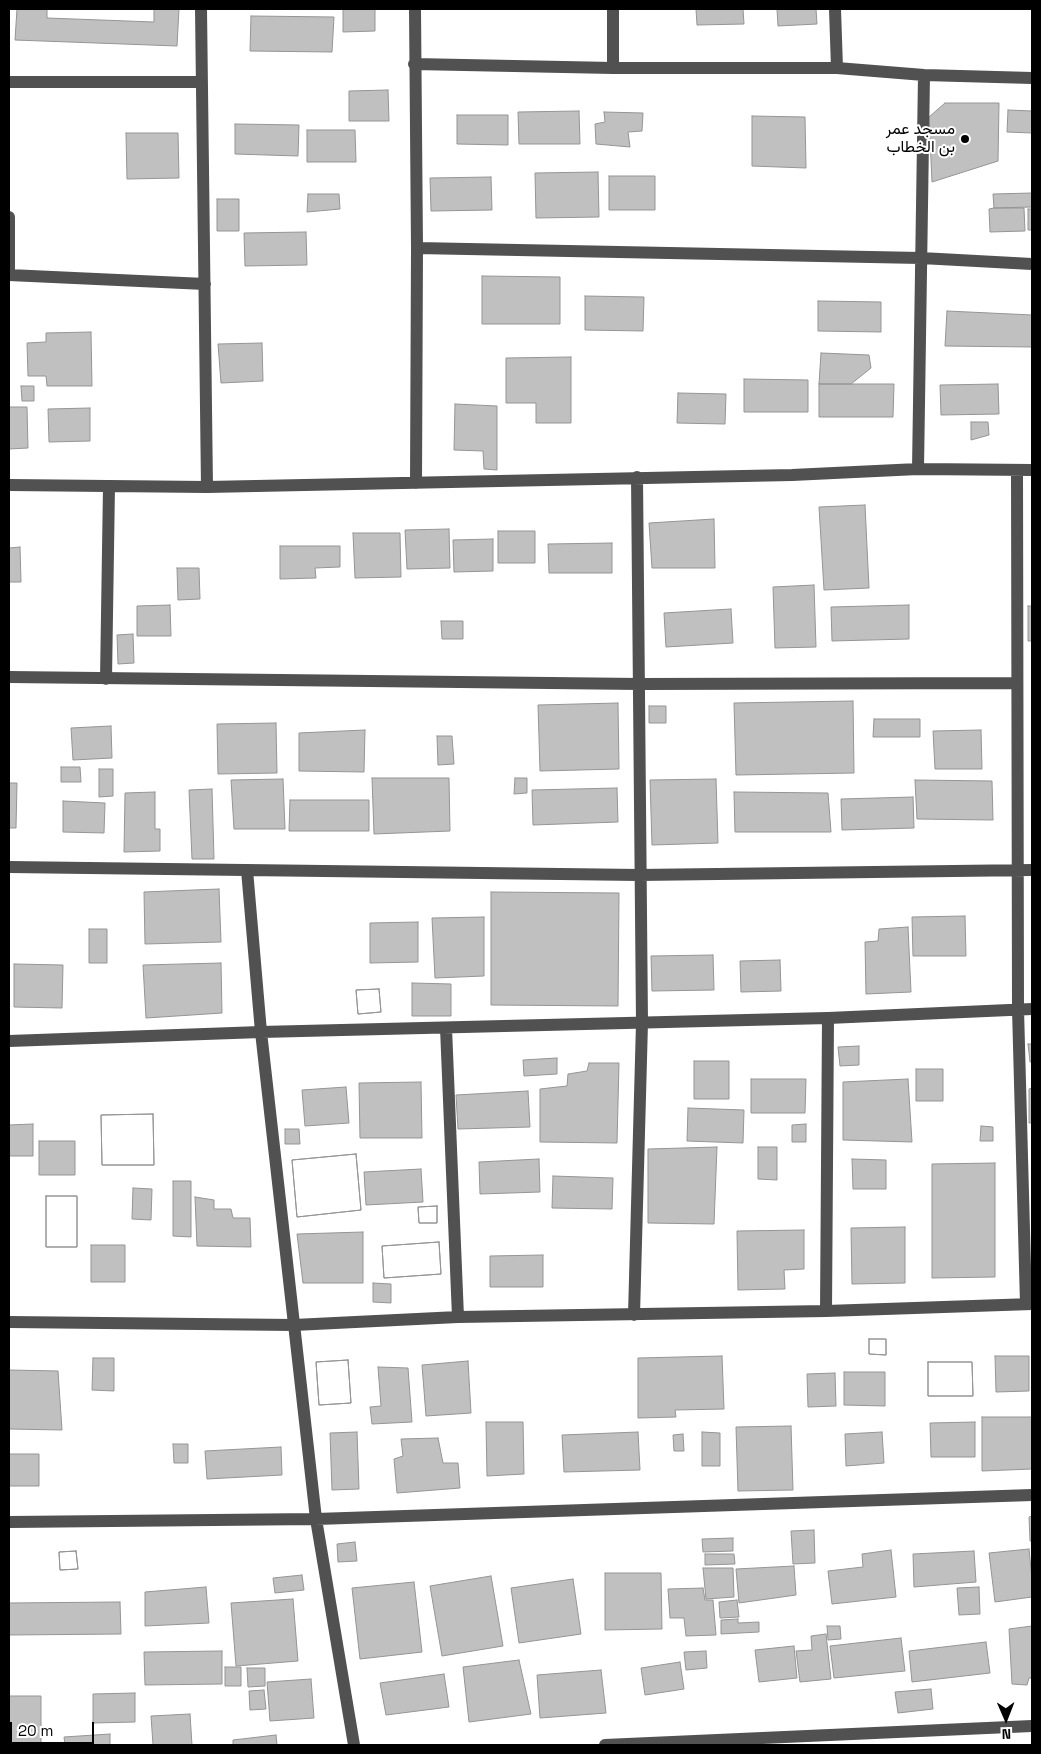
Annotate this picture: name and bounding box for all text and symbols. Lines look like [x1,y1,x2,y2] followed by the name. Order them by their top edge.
[886,120,955,158] place label: مسجد عمر بن الخطاب
[959,133,971,145] marker: مسجد عمر بن الخطاب
[981,1694,1031,1744] north arrow
[12,1712,96,1744] scale bar
[18,1721,53,1740] text: 20 m
[1001,1725,1011,1743] text: N

